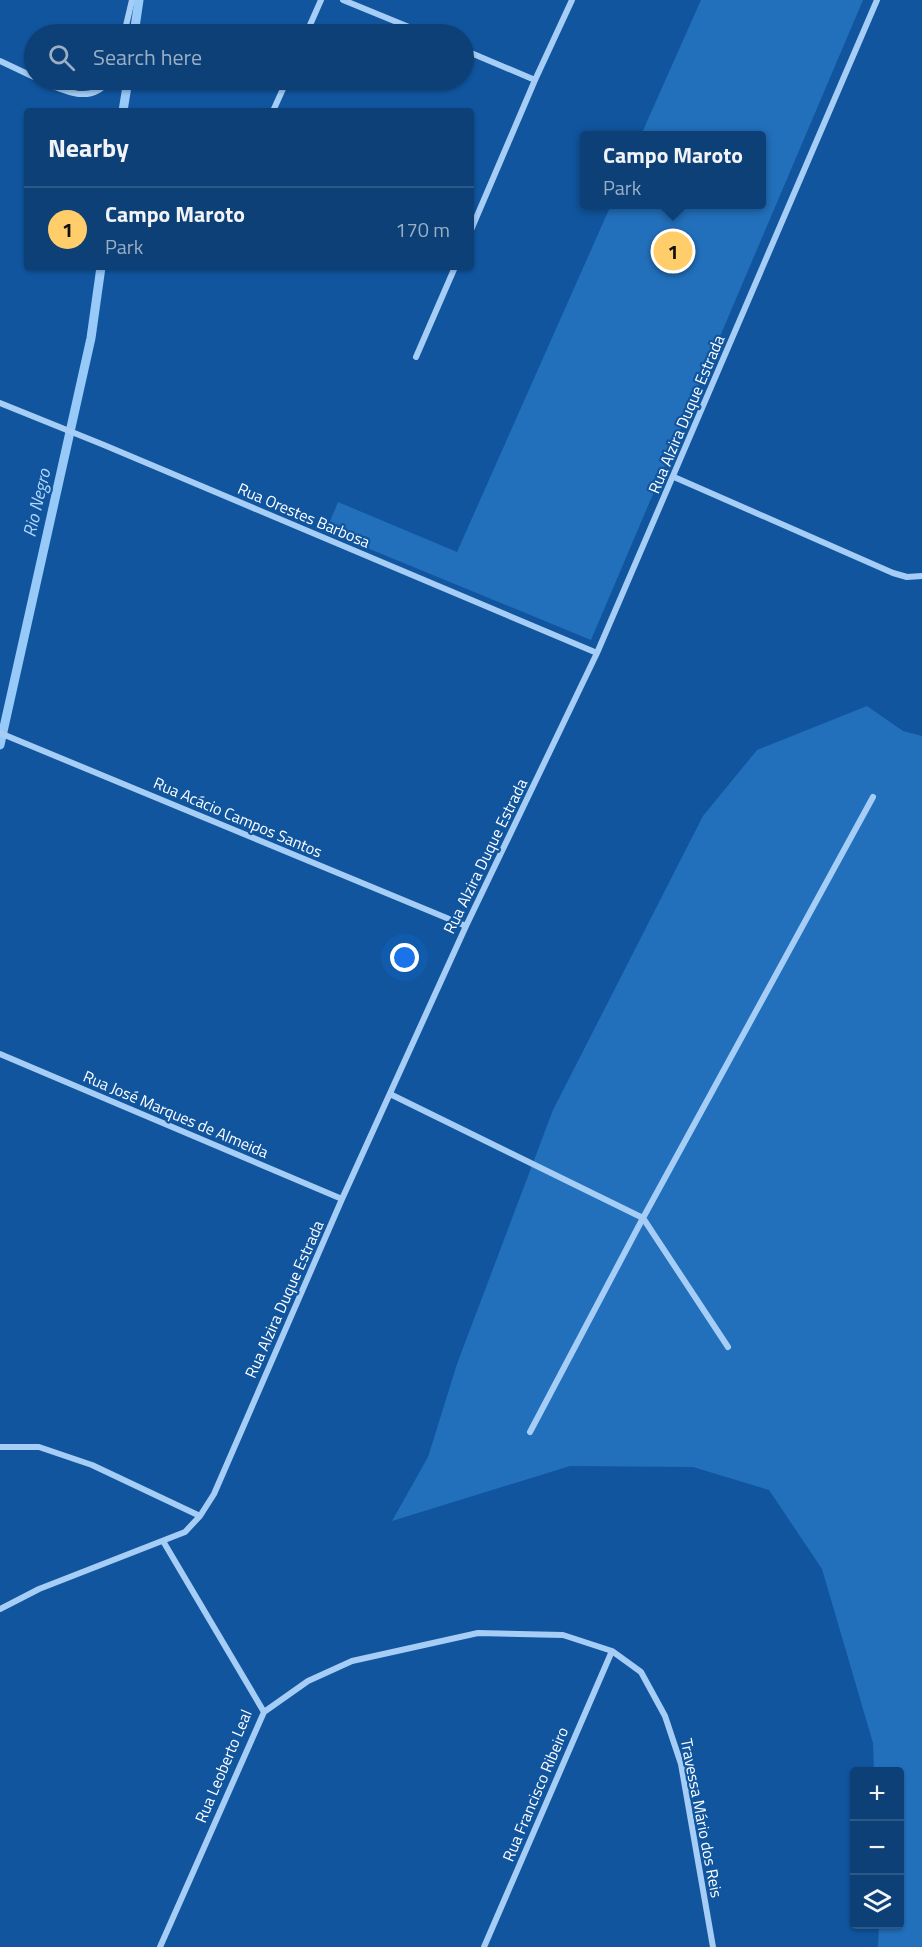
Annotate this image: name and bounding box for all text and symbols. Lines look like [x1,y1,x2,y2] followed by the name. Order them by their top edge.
[24,24,474,90] search box
[93,40,202,74] text: Search here
[45,41,78,74] icon: search
[48,128,129,167] text: Nearby
[580,131,766,209] popup
[603,138,743,172] text: Campo Maroto
[603,172,641,203] text: Park
[105,197,245,231] text: Campo Maroto
[62,214,73,245] text: 1
[395,214,450,245] text: 170 m
[654,228,692,274] pin: 1
[105,231,143,262] text: Park
[642,331,730,497] street label: Rua Alzira Duque Estrada
[16,465,58,540] water label: Rio Negro
[234,476,374,554] street label: Rua Orestes Barbosa
[150,771,326,863] street label: Rua Acácio Campos Santos
[437,774,533,938] street label: Rua Alzira Duque Estrada
[390,943,419,972] your location
[80,1064,272,1164] street label: Rua José Marques de Almeida
[238,1216,330,1382] street label: Rua Alzira Duque Estrada
[188,1706,258,1826] street label: Rua Leoberto Leal
[496,1723,574,1865] street label: Rua Francisco Ribeiro
[675,1736,729,1900] street label: Travessa Mário dos Reis
[850,1767,904,1929] map controls
[850,1767,904,1821] button: +
[850,1821,904,1875] button: −
[850,1875,904,1929] button: layers

